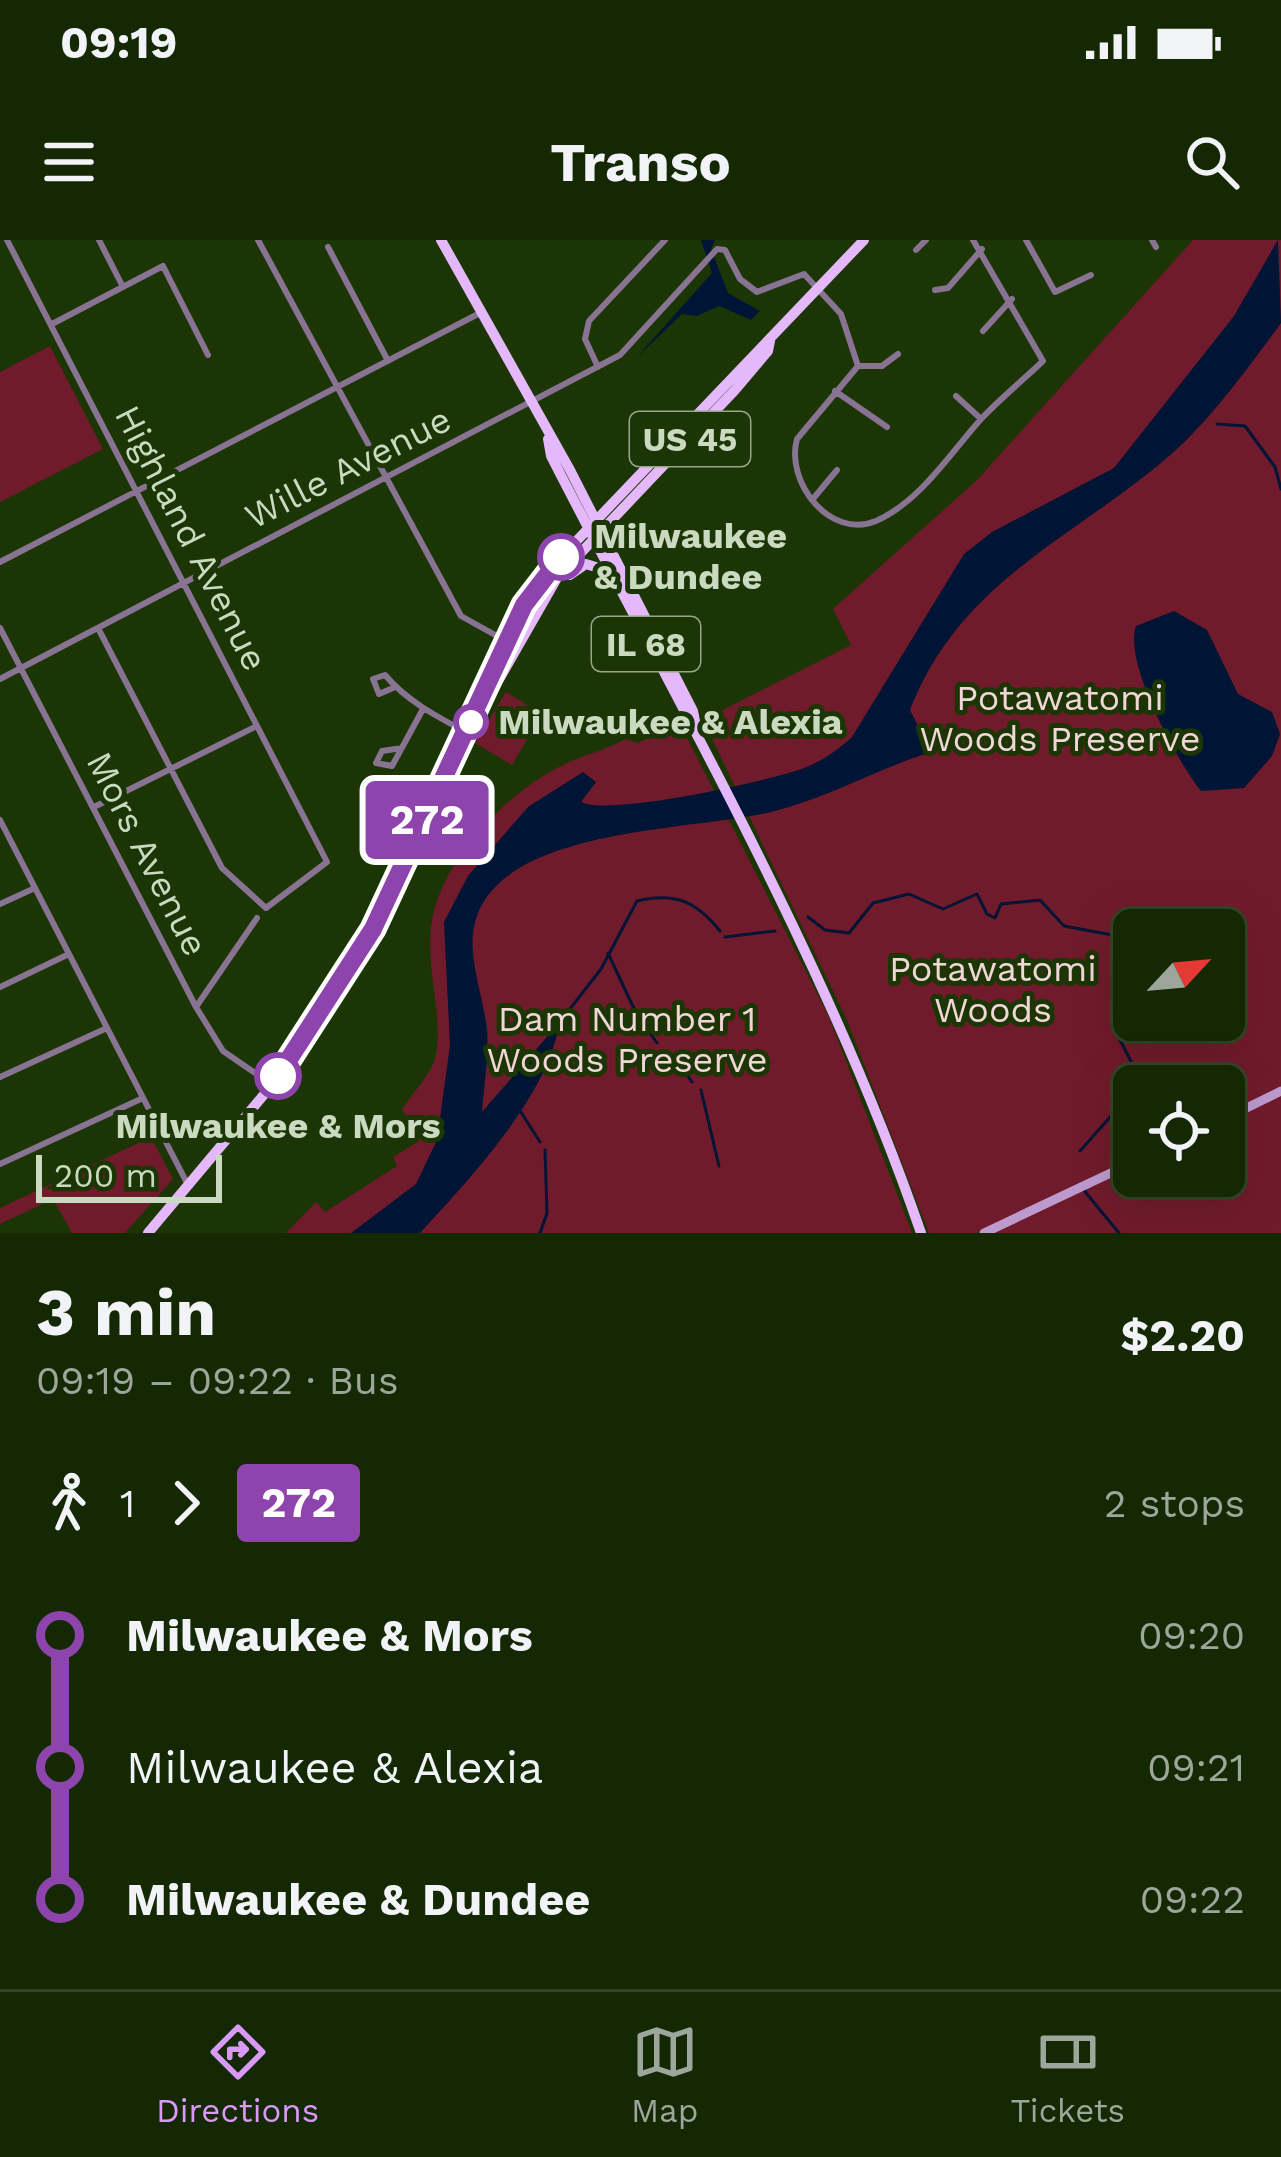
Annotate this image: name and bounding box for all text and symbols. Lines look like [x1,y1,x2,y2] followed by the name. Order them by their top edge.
[60,16,177,69] text: 09:19
[36,129,102,195] icon: menu
[1179,129,1245,195] icon: search
[550,131,731,194] text: Transo
[106,398,276,678] street label: Highland Avenue
[238,398,458,538] street label: Wille Avenue
[630,412,750,466] road number: US 45
[594,515,787,598] place label: Milwaukee & Dundee
[539,535,583,579] marker: Milwaukee & Dundee
[592,617,700,671] road number: IL 68
[919,677,1201,760] park label: Potawatomi Woods Preserve
[498,701,843,743] place label: Milwaukee & Alexia
[455,706,487,738] marker: Milwaukee & Alexia
[78,745,216,963] street label: Mors Avenue
[358,781,496,859] line badge: 272
[390,795,464,844] text: 272
[1113,909,1245,1041] north arrow
[1113,909,1245,1197] map controls
[889,948,1097,1031] park label: Potawatomi Woods
[486,998,768,1081] park label: Dam Number 1 Woods Preserve
[256,1054,300,1098] marker: Milwaukee & Mors
[1113,1065,1245,1197] button: locate
[115,1105,441,1147] place label: Milwaukee & Mors
[36,1149,222,1202] scale bar
[54,1156,157,1195] text: 200 m
[36,1274,216,1351] text: 3 min
[1120,1309,1245,1362] text: $2.20
[36,1358,398,1403] text: 09:19 – 09:22 · Bus
[36,1470,102,1536] icon: walk
[153,1470,219,1536] icon: forward
[261,1478,336,1527] text: 272
[120,1481,135,1526] text: 1
[1104,1481,1245,1526] text: 2 stops
[126,1609,533,1662] text: Milwaukee & Mors
[1138,1613,1245,1658] text: 09:20
[126,1741,543,1794] text: Milwaukee & Alexia
[1147,1745,1245,1790] text: 09:21
[126,1873,590,1926] text: Milwaukee & Dundee
[1140,1877,1245,1922] text: 09:22
[156,2019,319,2130] tab: Directions
[631,2019,698,2130] tab: Map
[1010,2019,1125,2130] tab: Tickets

